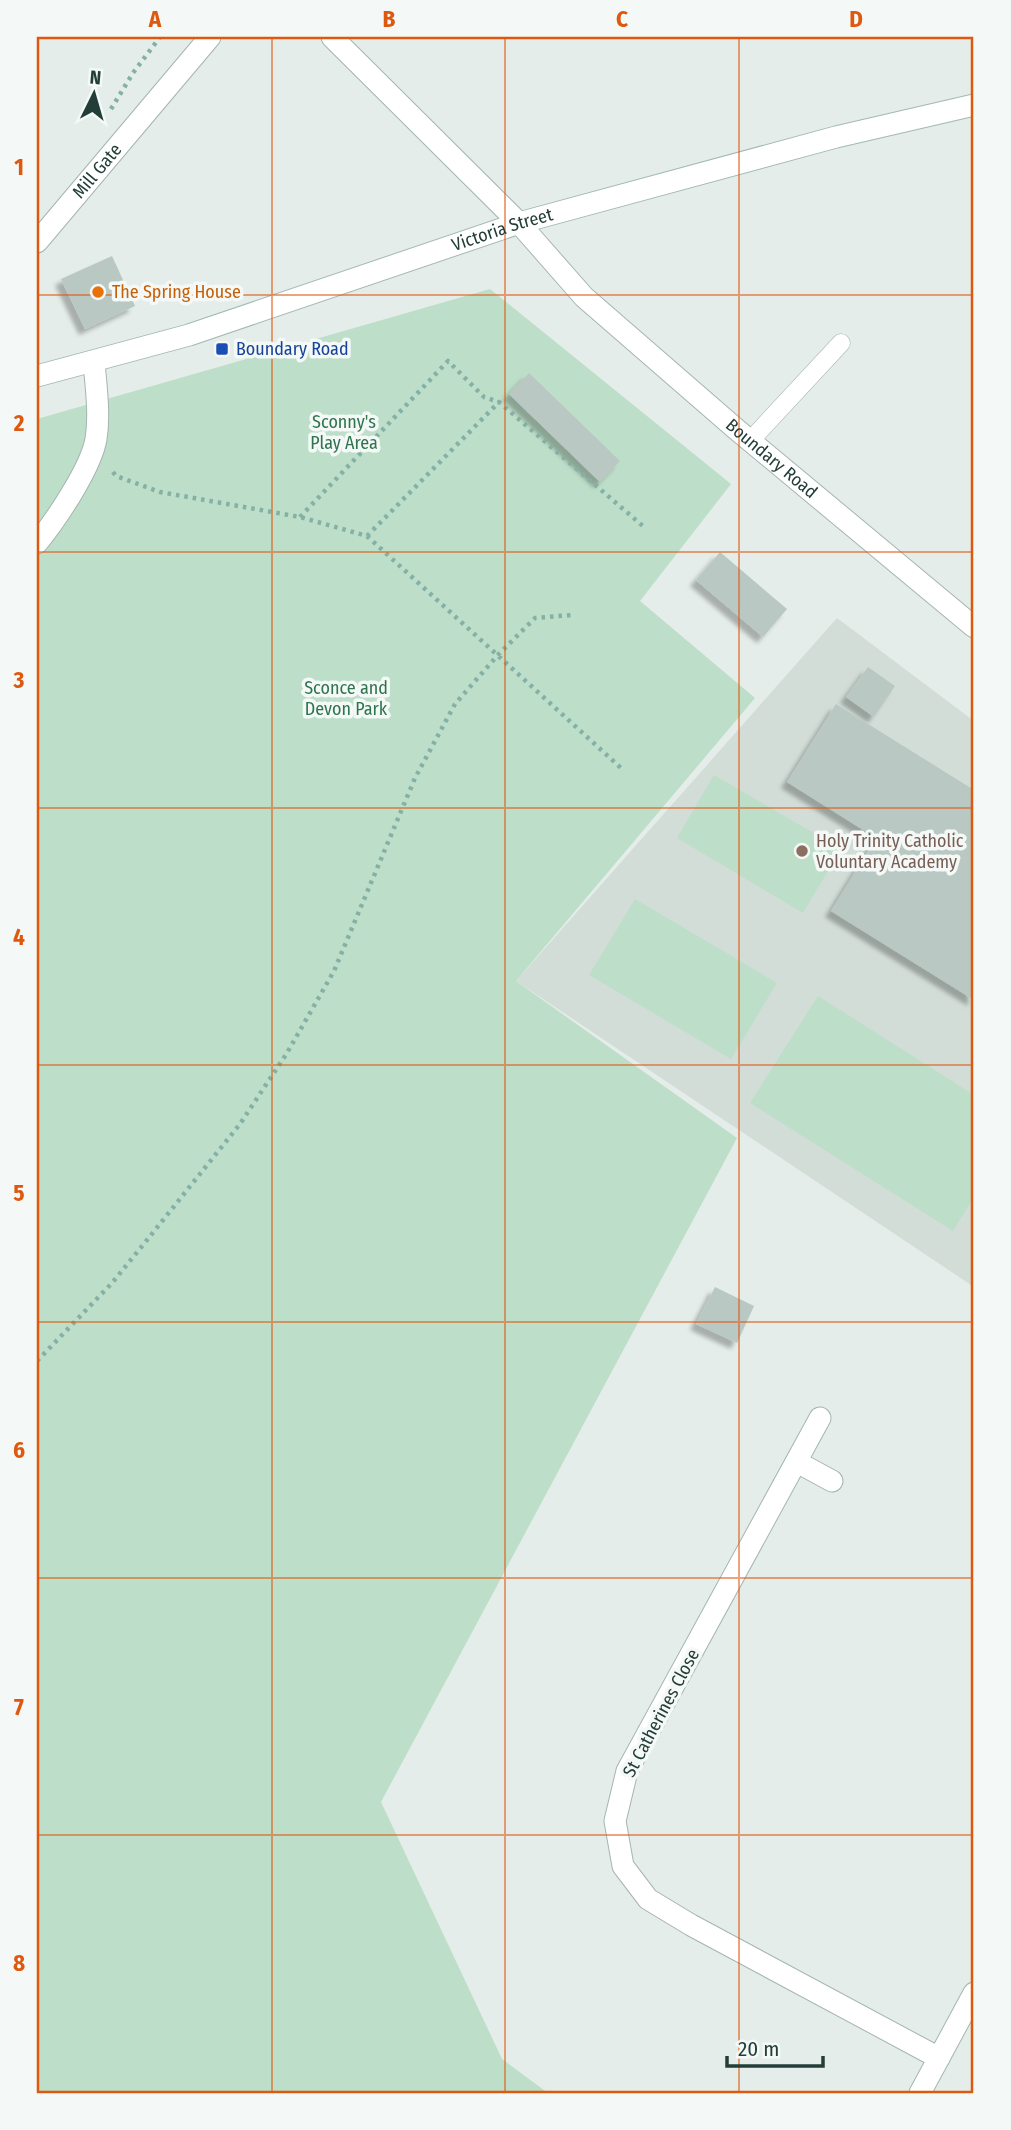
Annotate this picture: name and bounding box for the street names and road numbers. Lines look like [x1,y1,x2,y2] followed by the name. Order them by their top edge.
[68,139,126,203] street label: Mill Gate
[449,203,555,256] street label: Victoria Street
[721,414,822,503] street label: Boundary Road
[618,1645,704,1781] street label: St Catherines Close

